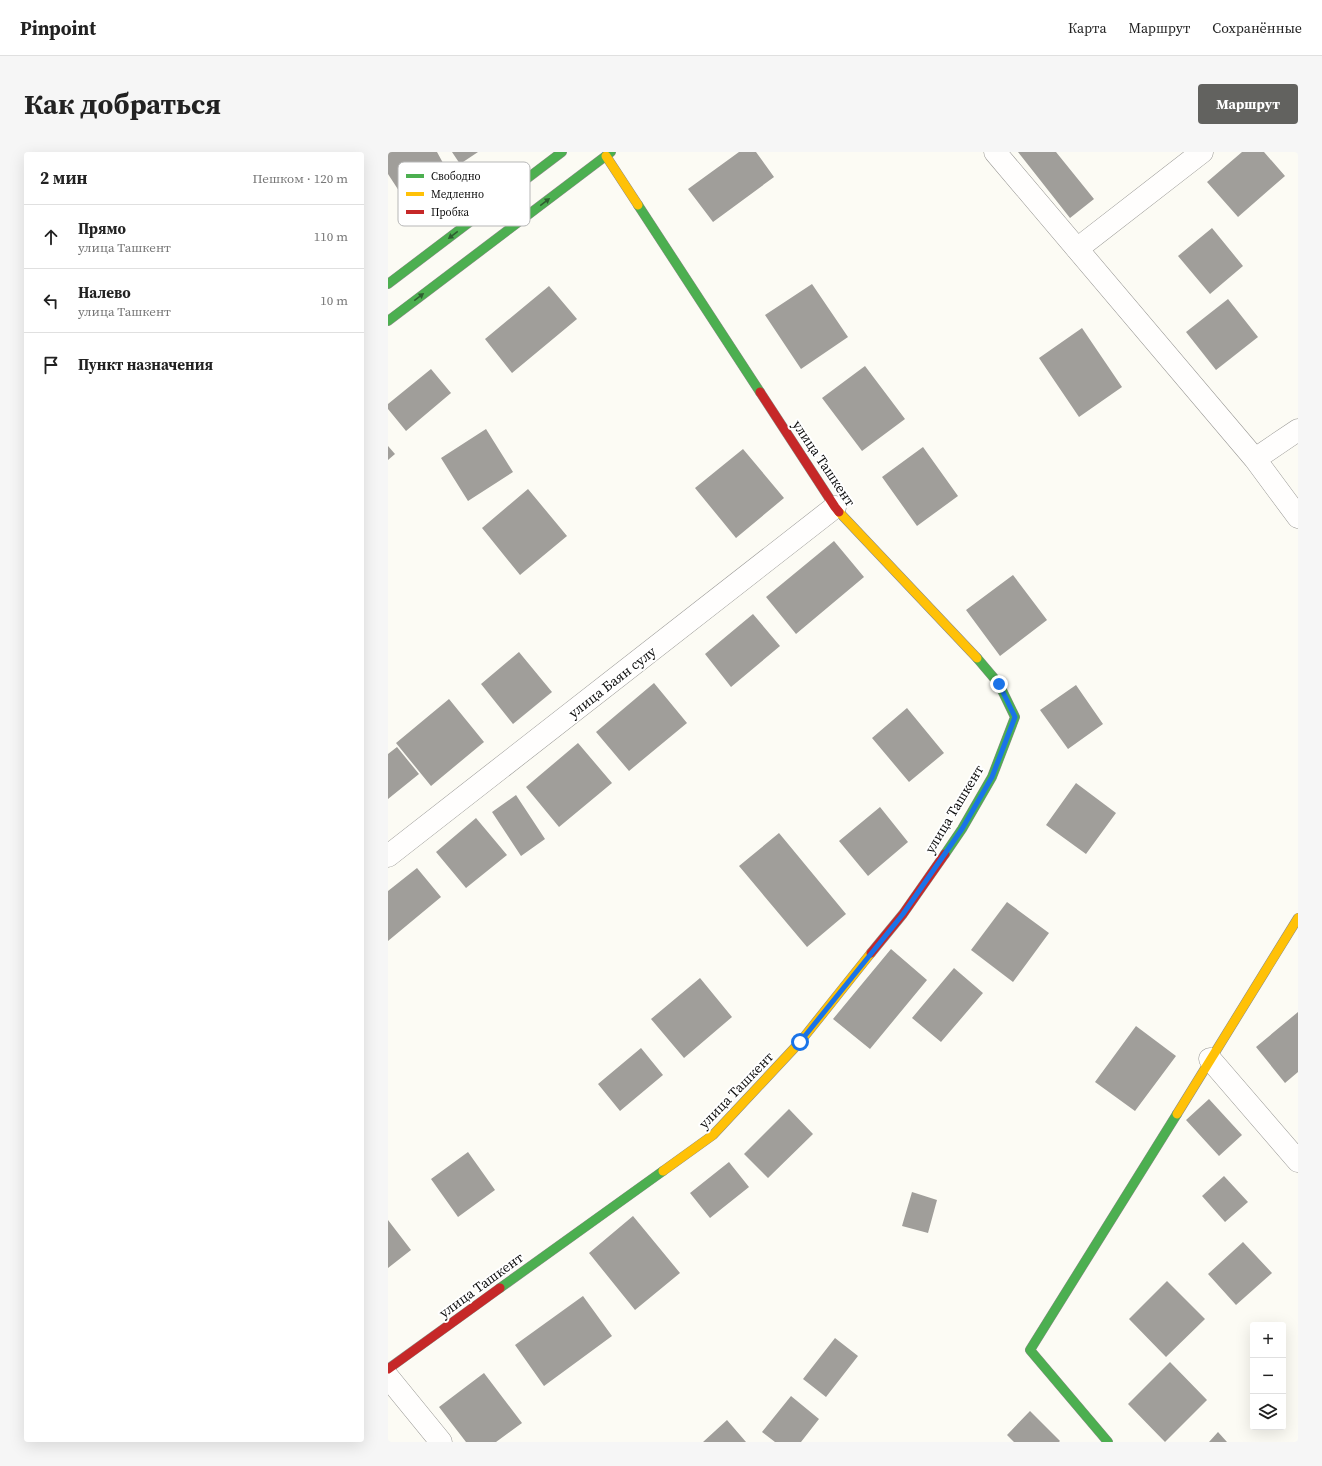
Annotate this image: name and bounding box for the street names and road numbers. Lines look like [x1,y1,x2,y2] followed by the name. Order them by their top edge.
[788,416,861,511] street label: улица Ташкент
[564,641,661,723] street label: улица Баян сулу
[920,760,989,857] street label: улица Ташкент
[694,1047,778,1133] street label: улица Ташкент
[435,1247,528,1322] street label: улица Ташкент

